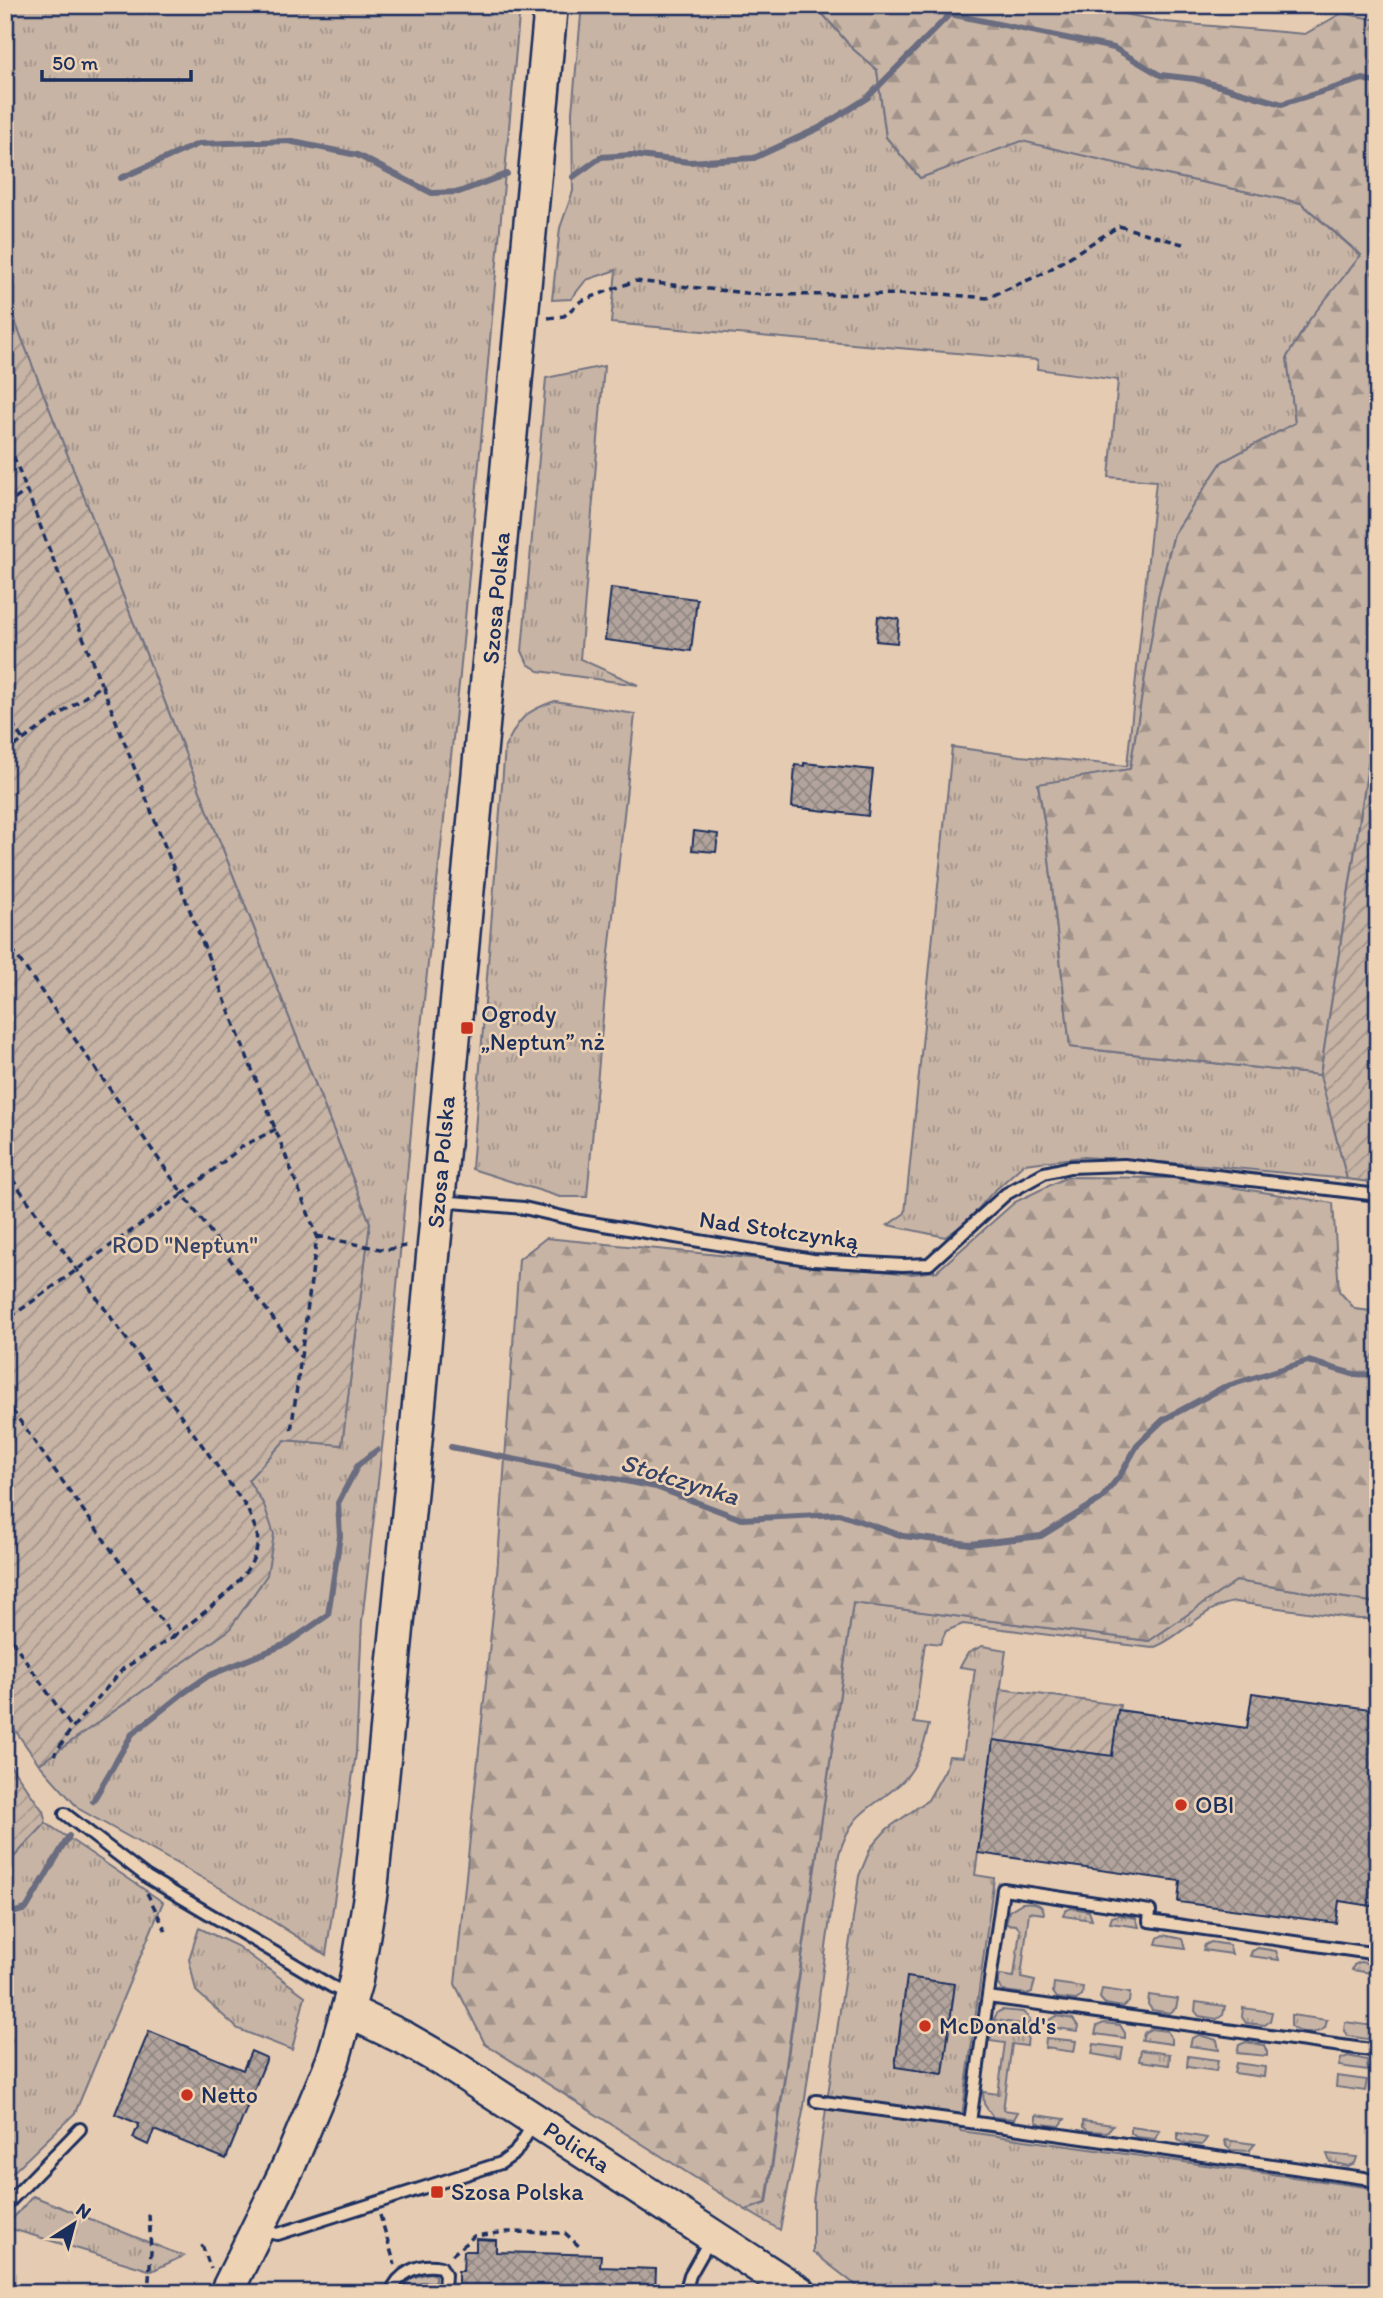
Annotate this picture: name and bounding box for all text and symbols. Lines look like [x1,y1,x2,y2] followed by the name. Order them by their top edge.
[42,38,191,82] scale bar
[52,50,99,75] text: 50 m
[475,530,516,665] street label: Szosa Polska
[481,999,605,1056] place label: Ogrody „Neptun” nż
[459,1020,475,1036] marker: Ogrody „Neptun” nż
[420,1094,461,1229] street label: Szosa Polska
[697,1204,861,1255] street label: Nad Stołczynką
[112,1230,258,1259] park label: ROD "Neptun"
[617,1446,743,1512] water label: Stołczynka
[1195,1790,1234,1819] place label: OBI
[1173,1797,1189,1813] marker: OBI
[939,2011,1056,2040] place label: McDonald's
[917,2018,933,2034] marker: McDonald's
[201,2080,258,2109] place label: Netto
[179,2087,195,2103] marker: Netto
[538,2114,617,2179] street label: Policka
[451,2177,584,2206] place label: Szosa Polska
[429,2184,445,2200] marker: Szosa Polska
[38,2190,108,2260] north arrow
[72,2198,96,2224] text: N

